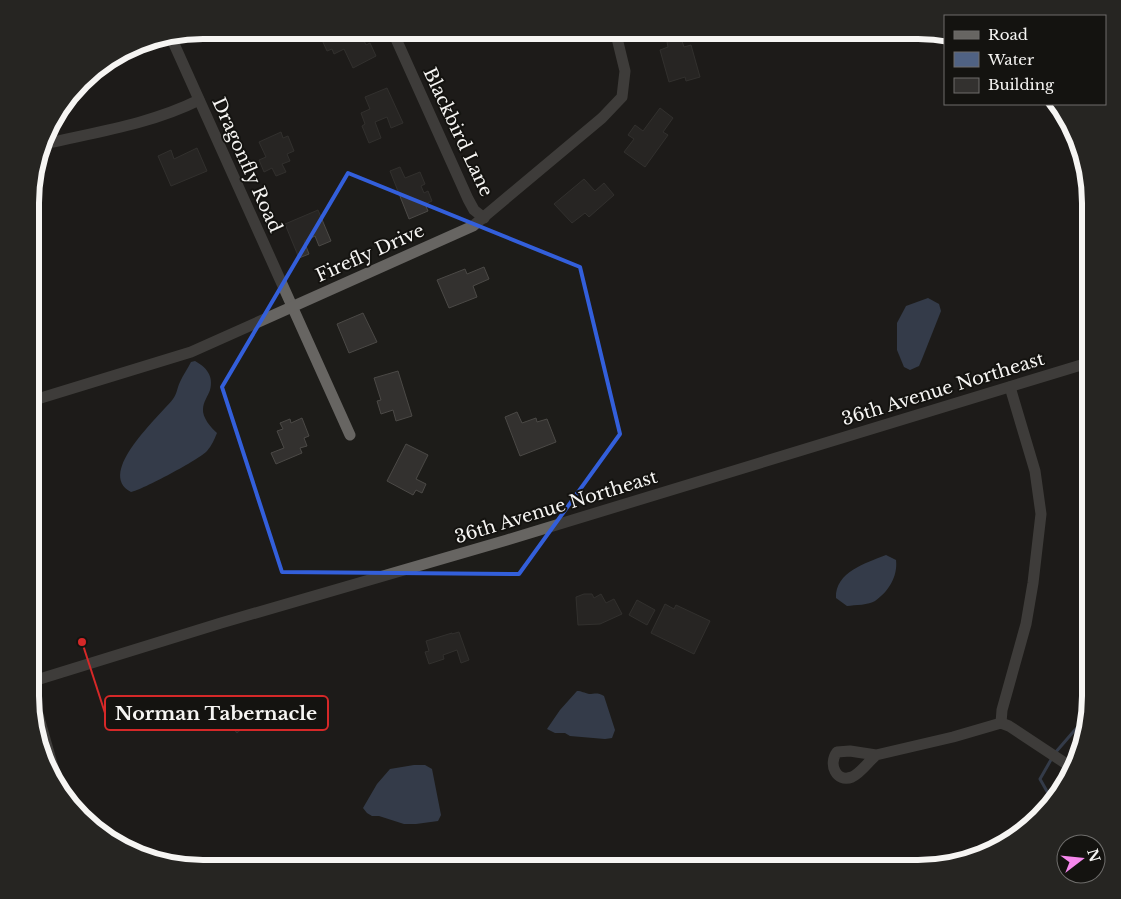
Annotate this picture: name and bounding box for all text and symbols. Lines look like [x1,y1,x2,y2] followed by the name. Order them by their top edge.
[944,15,1106,105] legend
[988,25,1028,44] text: Road
[987,50,1035,69] text: Water
[418,64,498,200] street label: Blackbird Lane
[988,75,1055,94] text: Building
[207,94,287,236] street label: Dragonfly Road
[312,219,428,287] street label: Firefly Drive
[839,348,1047,430] street label: 36th Avenue Northeast
[452,466,660,548] street label: 36th Avenue Northeast
[105,696,328,730] callout: Norman Tabernacle
[115,702,317,725] text: Norman Tabernacle
[1056,834,1106,884] north arrow
[1083,847,1104,864] text: N

